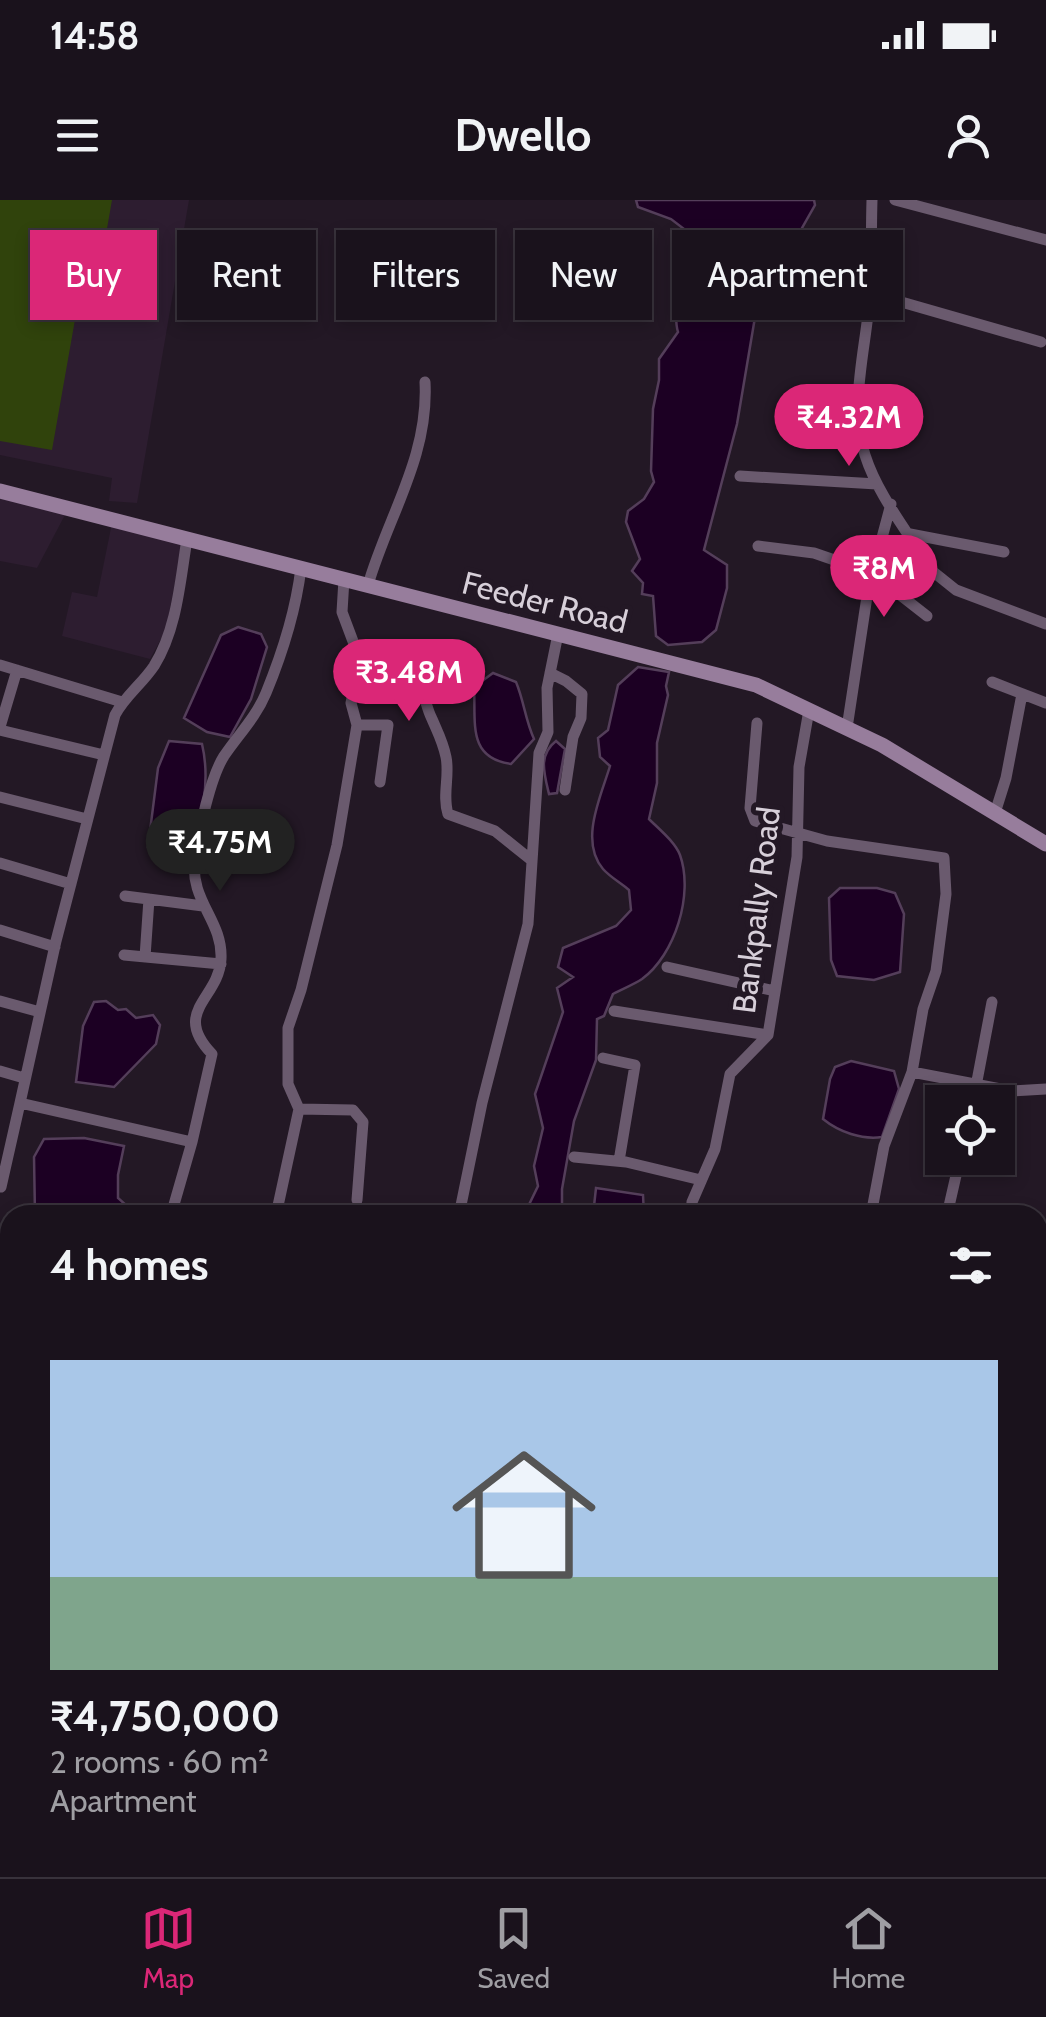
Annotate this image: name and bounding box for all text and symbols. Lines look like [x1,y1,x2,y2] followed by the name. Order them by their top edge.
[50,12,139,59] text: 14:58
[50,108,105,163] icon: menu
[454,108,592,162] text: Dwello
[941,108,996,163] icon: person
[30,230,157,320] chip: Buy
[177,230,316,320] chip: Rent
[336,230,495,320] chip: Filters
[515,230,652,320] chip: New
[672,230,903,320] chip: Apartment
[768,384,930,469] pin: ₹4.32M
[796,397,902,436] text: ₹4.32M
[836,535,932,620] pin: ₹8M
[852,548,916,587] text: ₹8M
[458,563,632,641] street label: Feeder Road
[328,639,490,724] pin: ₹3.48M
[355,652,463,691] text: ₹3.48M
[724,805,788,1015] street label: Bankpally Road
[139,809,301,894] pin: ₹4.75M
[168,822,272,861] text: ₹4.75M
[925,1085,1015,1175] map controls
[925,1085,1015,1175] button: locate
[943,1238,998,1293] icon: filters
[50,1239,209,1291] text: 4 homes
[434,1425,614,1605] icon: home
[50,1690,280,1742] text: ₹4,750,000
[50,1742,269,1781] text: 2 rooms · 60 m²
[50,1781,197,1820] text: Apartment
[141,1901,196,1995] tab: Map
[477,1901,550,1995] tab: Saved
[832,1901,905,1995] tab: Home

